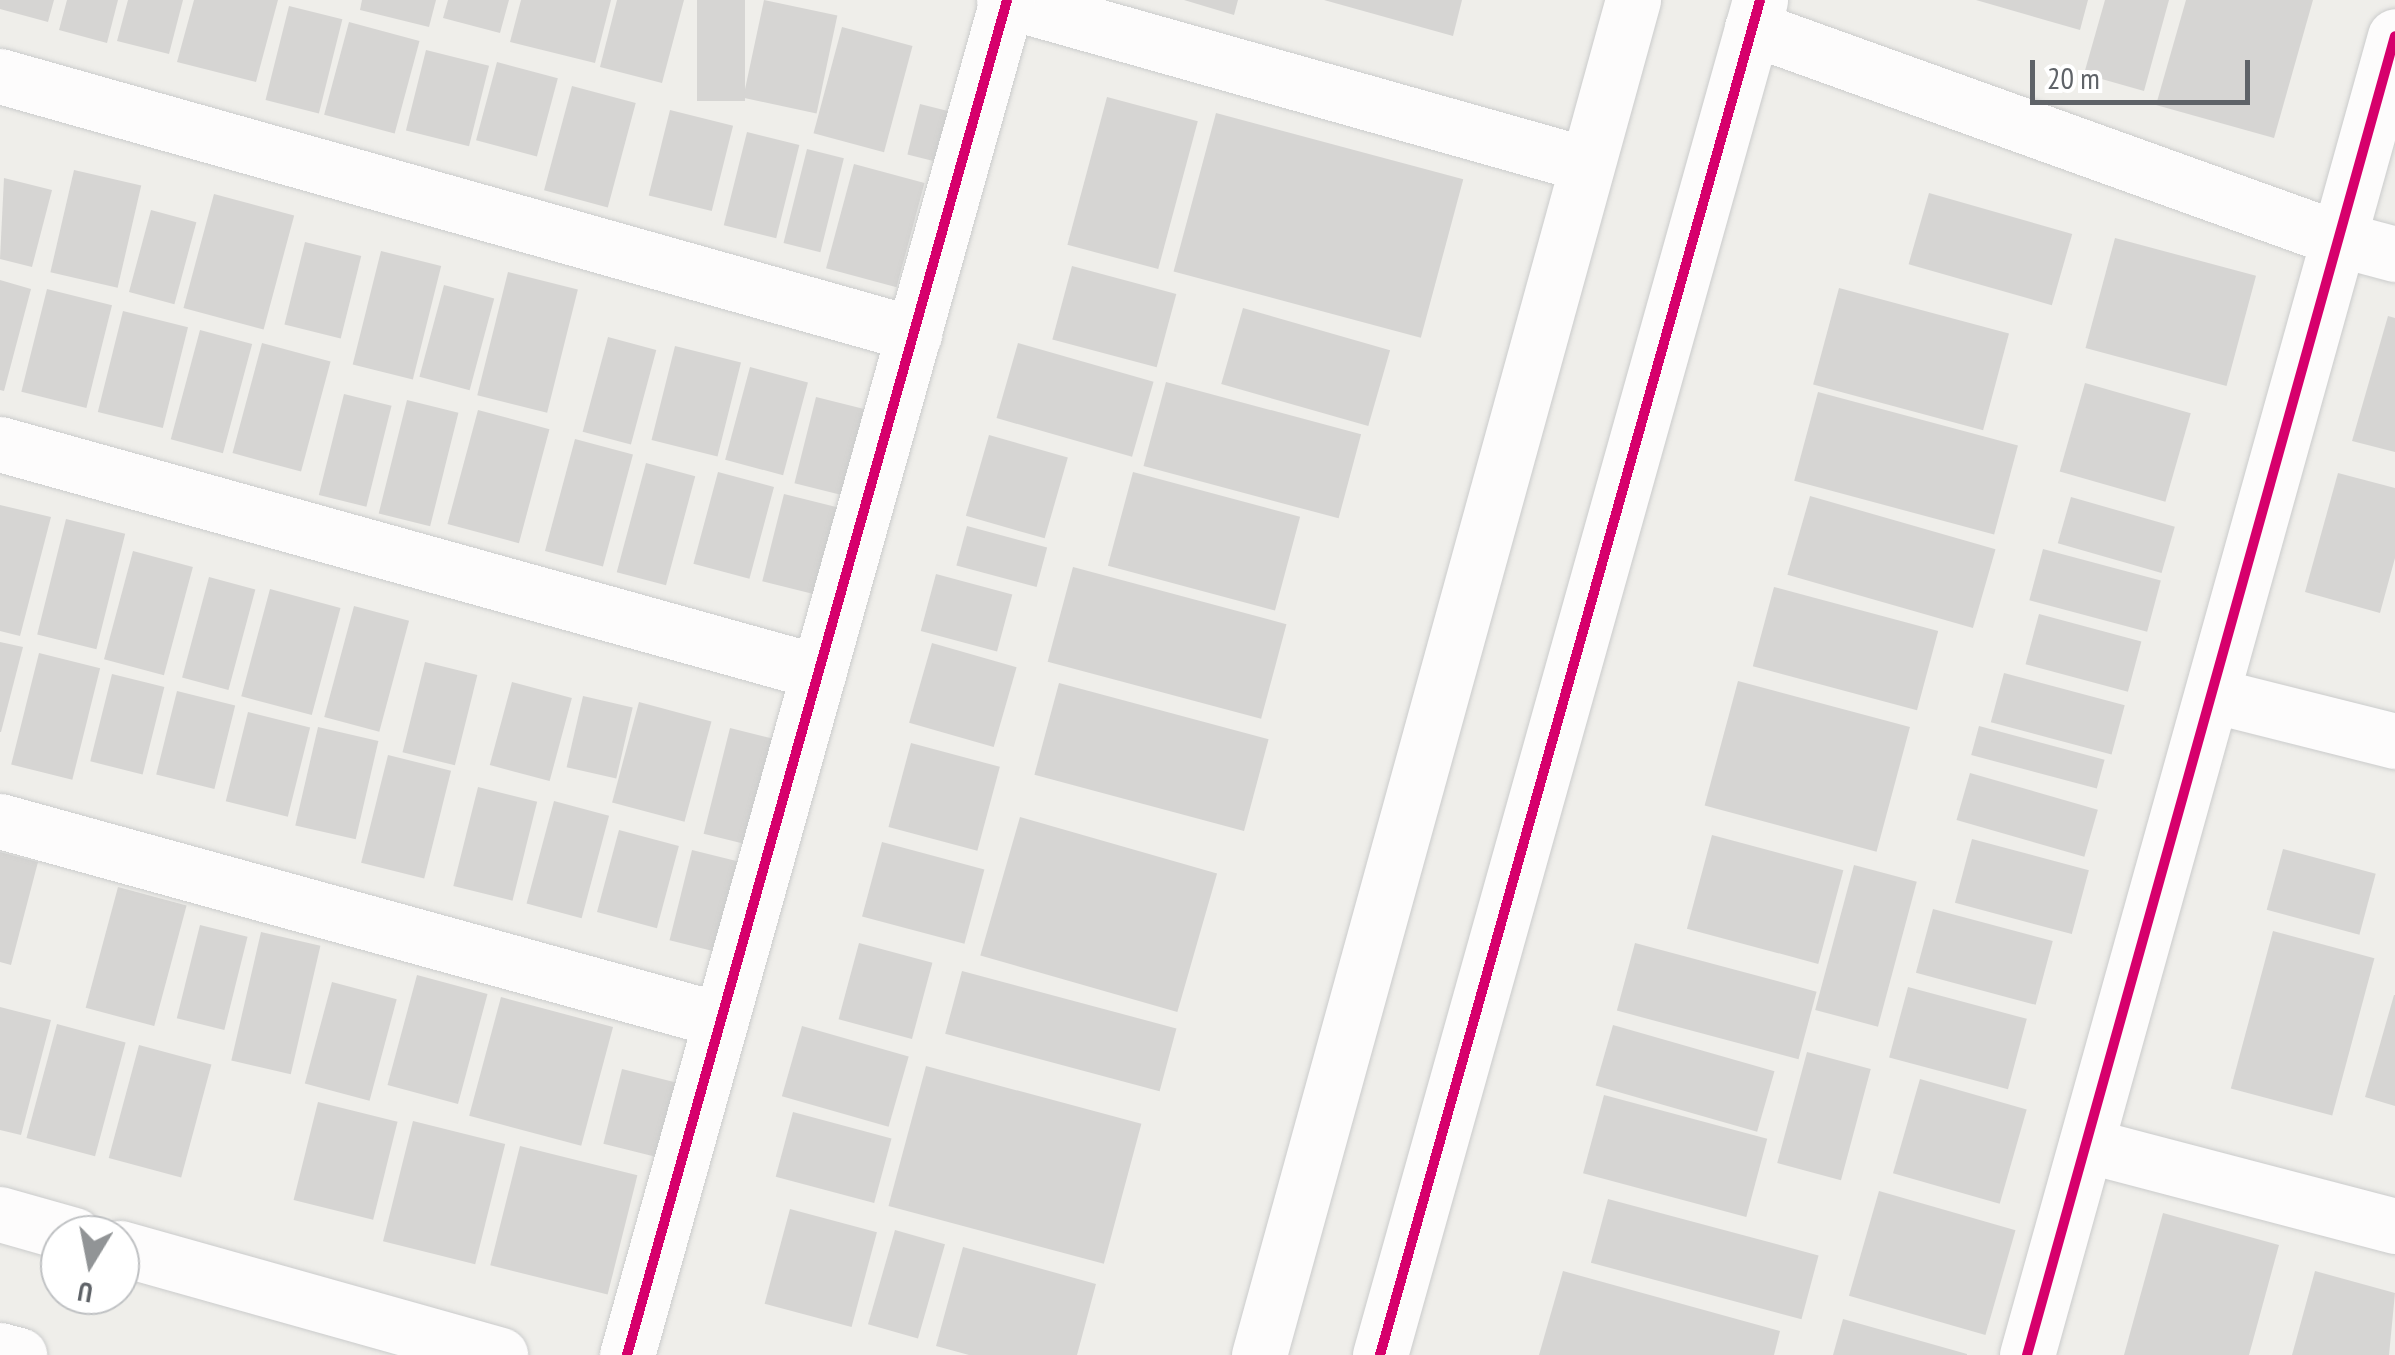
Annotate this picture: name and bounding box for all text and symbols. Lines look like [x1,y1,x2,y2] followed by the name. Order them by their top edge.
[2035,40,2255,102] scale bar
[2047,58,2100,97] text: 20 m
[40,1215,140,1315] north arrow
[75,1274,95,1313] text: U

